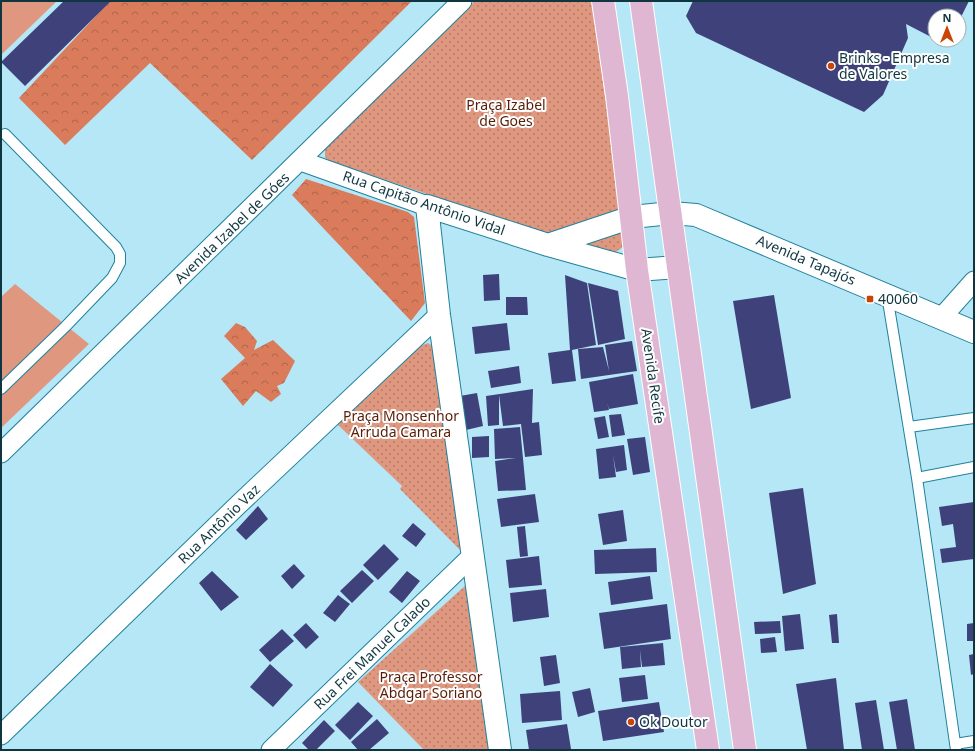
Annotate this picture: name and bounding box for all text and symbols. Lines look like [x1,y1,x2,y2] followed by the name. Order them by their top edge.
[927,8,967,48] north arrow
[943,10,951,25] text: N
[839,48,950,83] place label: Brinks - Empresa de Valores
[826,61,836,71] marker: Brinks - Empresa de Valores
[466,95,546,130] park label: Praça Izabel de Goes
[341,166,508,239] street label: Rua Capitão Antônio Vidal
[170,168,293,288] street label: Avenida Izabel de Góes
[754,230,859,289] street label: Avenida Tapajós
[878,289,918,308] place label: 40060
[865,294,875,304] marker: 40060
[637,327,670,425] street label: Avenida Recife
[343,406,459,441] park label: Praça Monsenhor Arruda Camara
[174,479,264,568] street label: Rua Antônio Vaz
[309,592,434,713] street label: Rua Frei Manuel Calado
[380,667,483,702] park label: Praça Professor Abdgar Soriano
[639,712,708,731] place label: Ok Doutor
[626,717,636,727] marker: Ok Doutor

